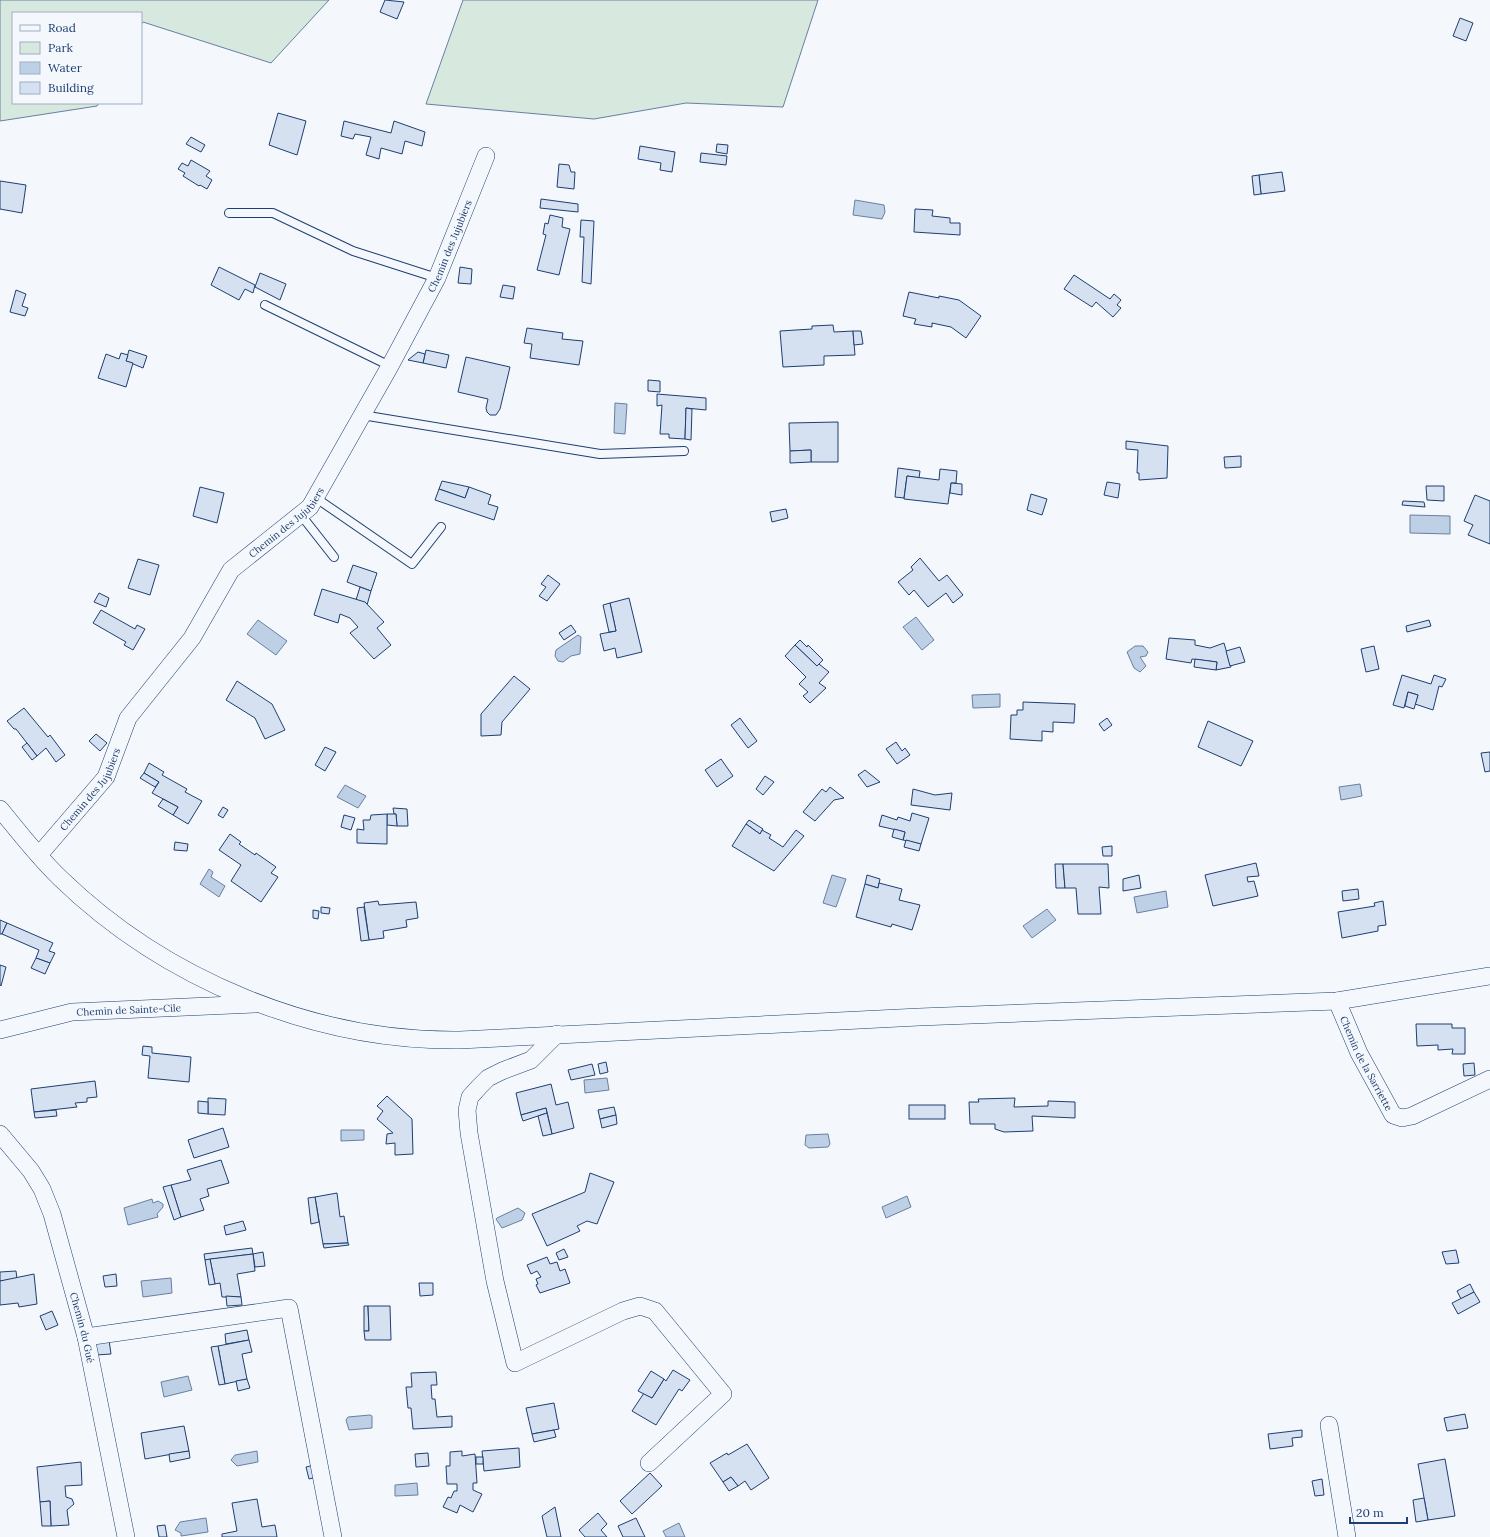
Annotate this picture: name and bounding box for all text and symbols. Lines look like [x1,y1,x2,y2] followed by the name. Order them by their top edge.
[12,12,142,104] legend
[48,20,76,35] text: Road
[48,40,74,55] text: Park
[48,60,83,75] text: Water
[48,80,94,95] text: Building
[424,197,474,294] street label: Chemin des Jujubiers
[246,485,327,560] street label: Chemin des Jujubiers
[57,746,123,833] street label: Chemin des Jujubiers
[76,1001,182,1018] street label: Chemin de Sainte-Cile
[1338,1014,1396,1113] street label: Chemin de la Sarriette
[67,1291,98,1365] street label: Chemin du Gué
[1350,1499,1407,1525] scale bar
[1356,1505,1384,1520] text: 20 m

